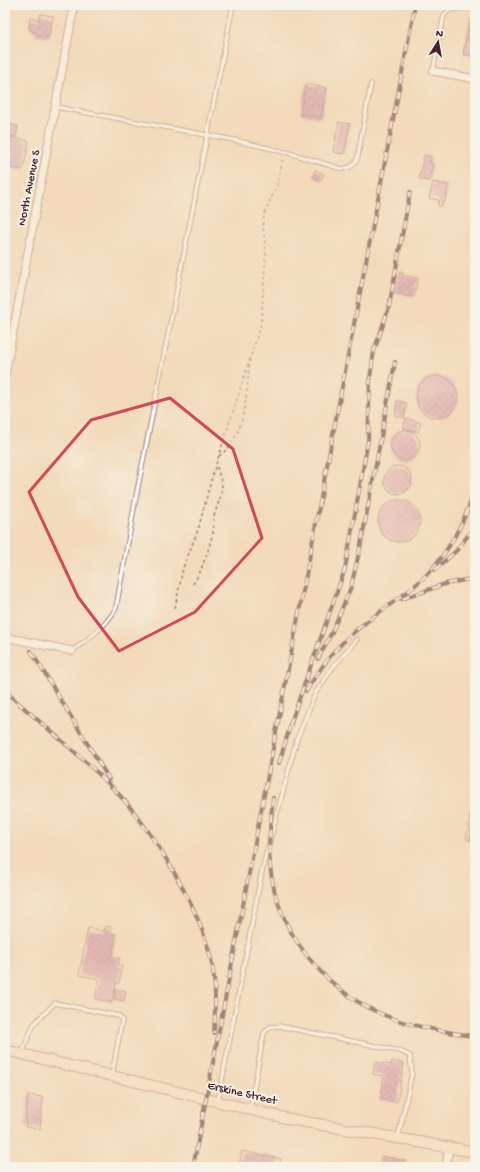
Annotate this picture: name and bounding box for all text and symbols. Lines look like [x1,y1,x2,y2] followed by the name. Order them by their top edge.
[418,22,458,62] north arrow
[435,28,444,41] text: N
[16,148,44,227] street label: North Avenue S
[206,1079,279,1109] street label: Erskine Street

